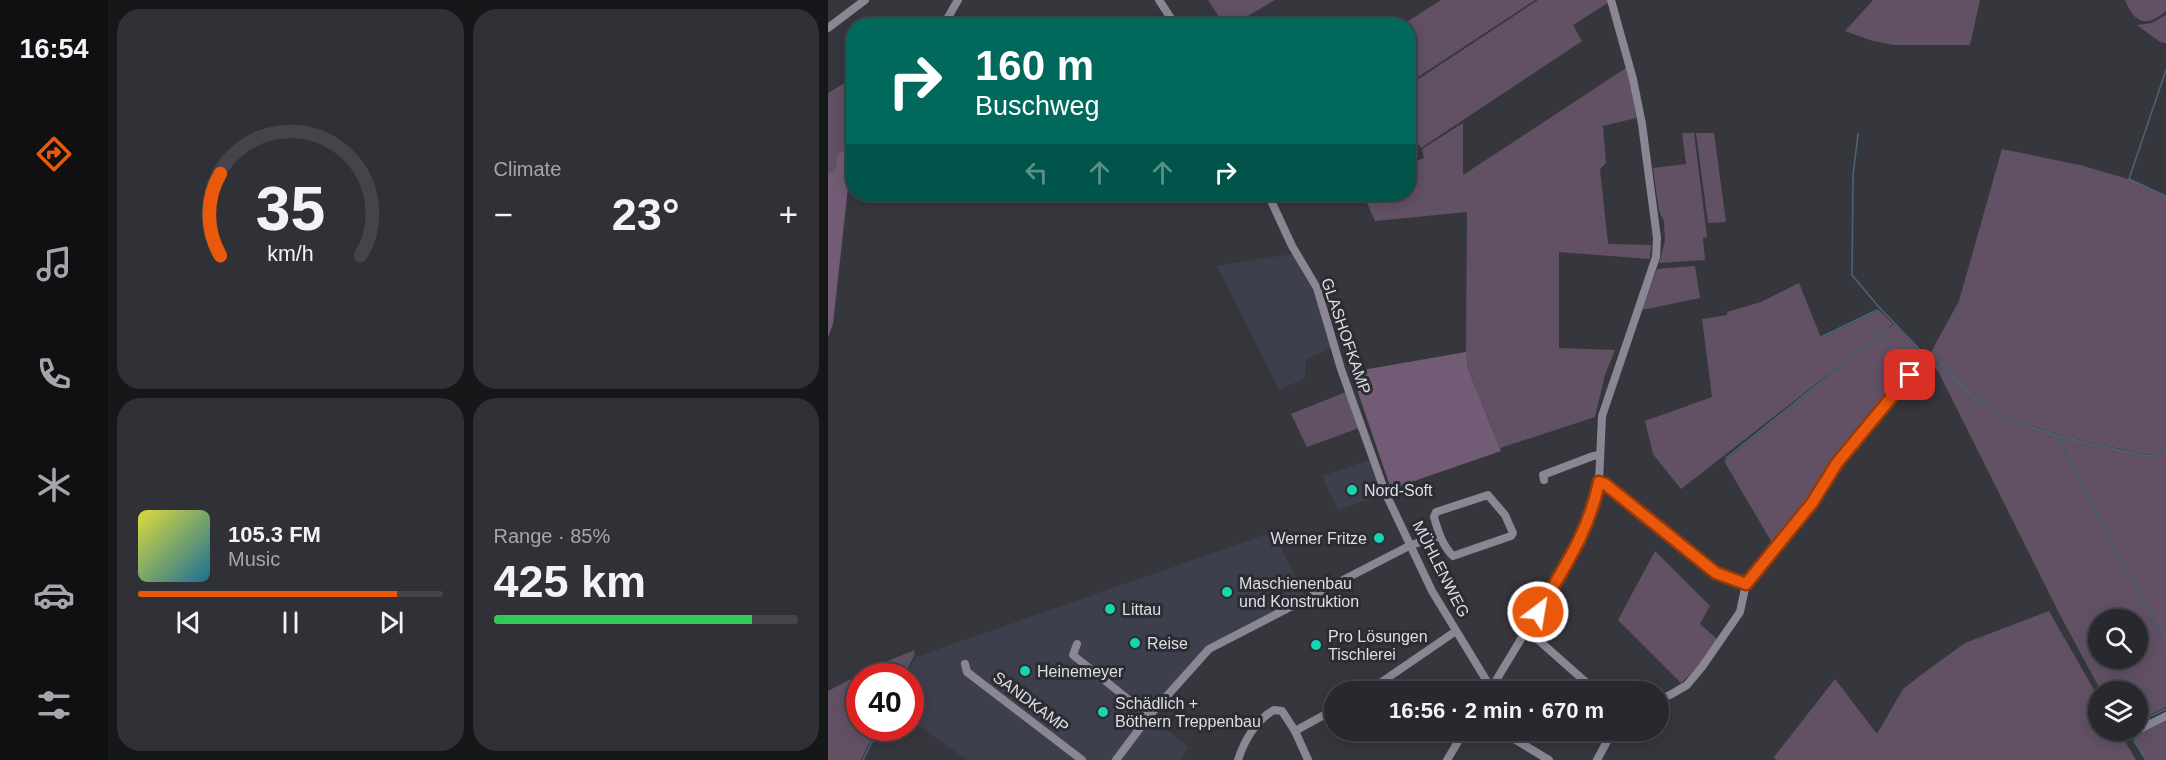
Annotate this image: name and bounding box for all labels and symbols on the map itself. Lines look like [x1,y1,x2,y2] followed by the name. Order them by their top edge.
[1318,276,1374,396] street label: GLASHOFKAMP
[1884,349,1935,400] pin
[1364,482,1433,499] place label: Nord-Soft
[1345,483,1359,497] marker: Nord-Soft
[1409,518,1473,620] street label: MÜHLENWEG
[1270,530,1367,547] place label: Werner Fritze
[1372,531,1386,545] marker: Werner Fritze
[1239,575,1359,610] place label: Maschienenbau und Konstruktion
[1506,580,1570,644] position arrow
[1220,585,1234,599] marker: Maschienenbau und Konstruktion
[1122,601,1161,618] place label: Littau
[1103,602,1117,616] marker: Littau
[1328,628,1428,663] place label: Pro Lösungen Tischlerei
[1147,635,1188,652] place label: Reise
[1128,636,1142,650] marker: Reise
[1309,638,1323,652] marker: Pro Lösungen Tischlerei
[846,663,924,741] speed limit sign: 40
[1037,663,1124,680] place label: Heinemeyer
[1018,664,1032,678] marker: Heinemeyer
[990,668,1072,736] street label: SANDKAMP
[1115,695,1261,730] place label: Schädlich + Böthern Treppenbau
[1096,705,1110,719] marker: Schädlich + Böthern Treppenbau

